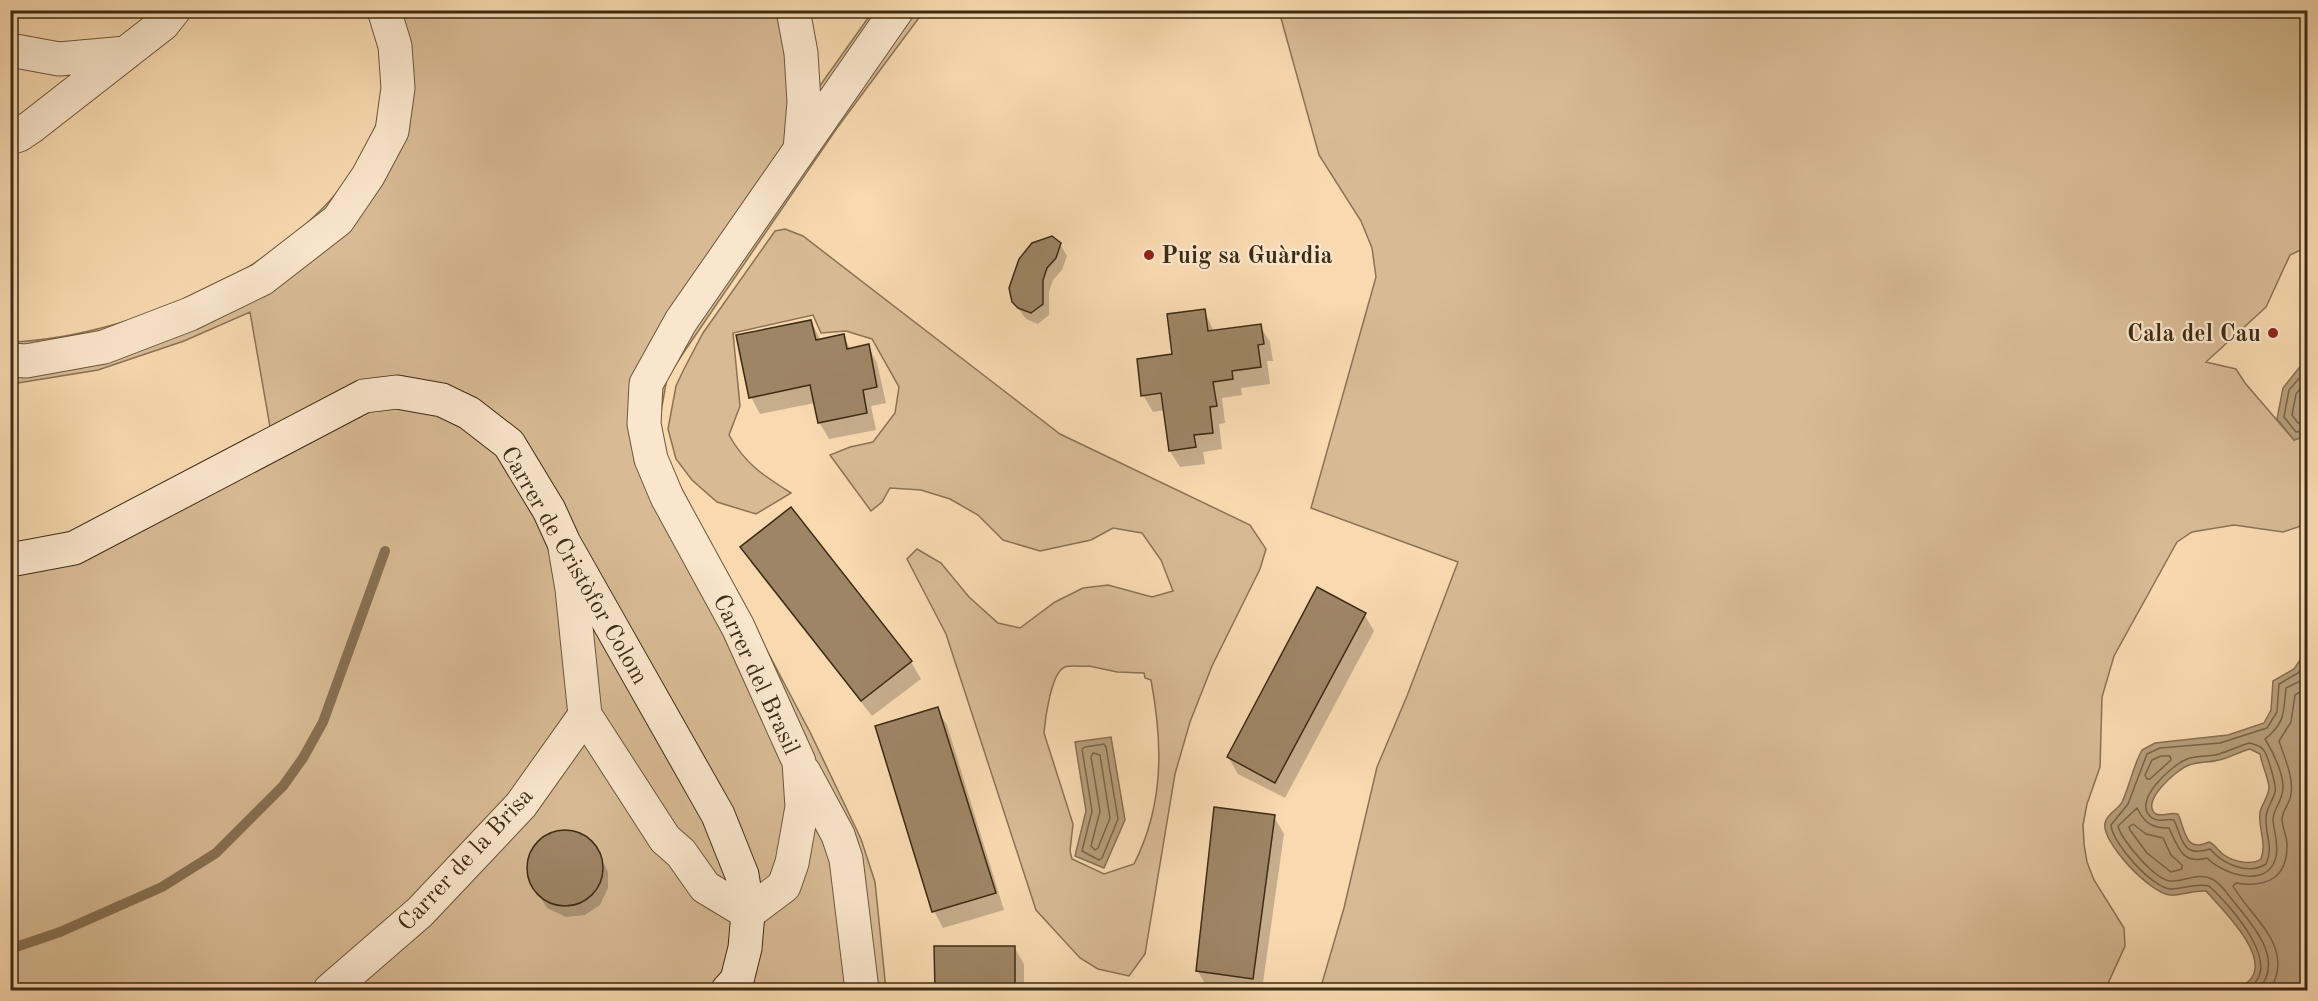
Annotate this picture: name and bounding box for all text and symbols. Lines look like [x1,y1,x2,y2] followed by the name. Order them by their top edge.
[1161,245,1333,269] place label: Puig sa Guàrdia
[1142,248,1156,262] marker: Puig sa Guàrdia
[2127,323,2261,347] place label: Cala del Cau
[2266,326,2280,340] marker: Cala del Cau
[495,443,651,689] street label: Carrer de Cristòfor Colom
[708,591,803,759] street label: Carrer del Brasil
[394,784,539,936] street label: Carrer de la Brisa

